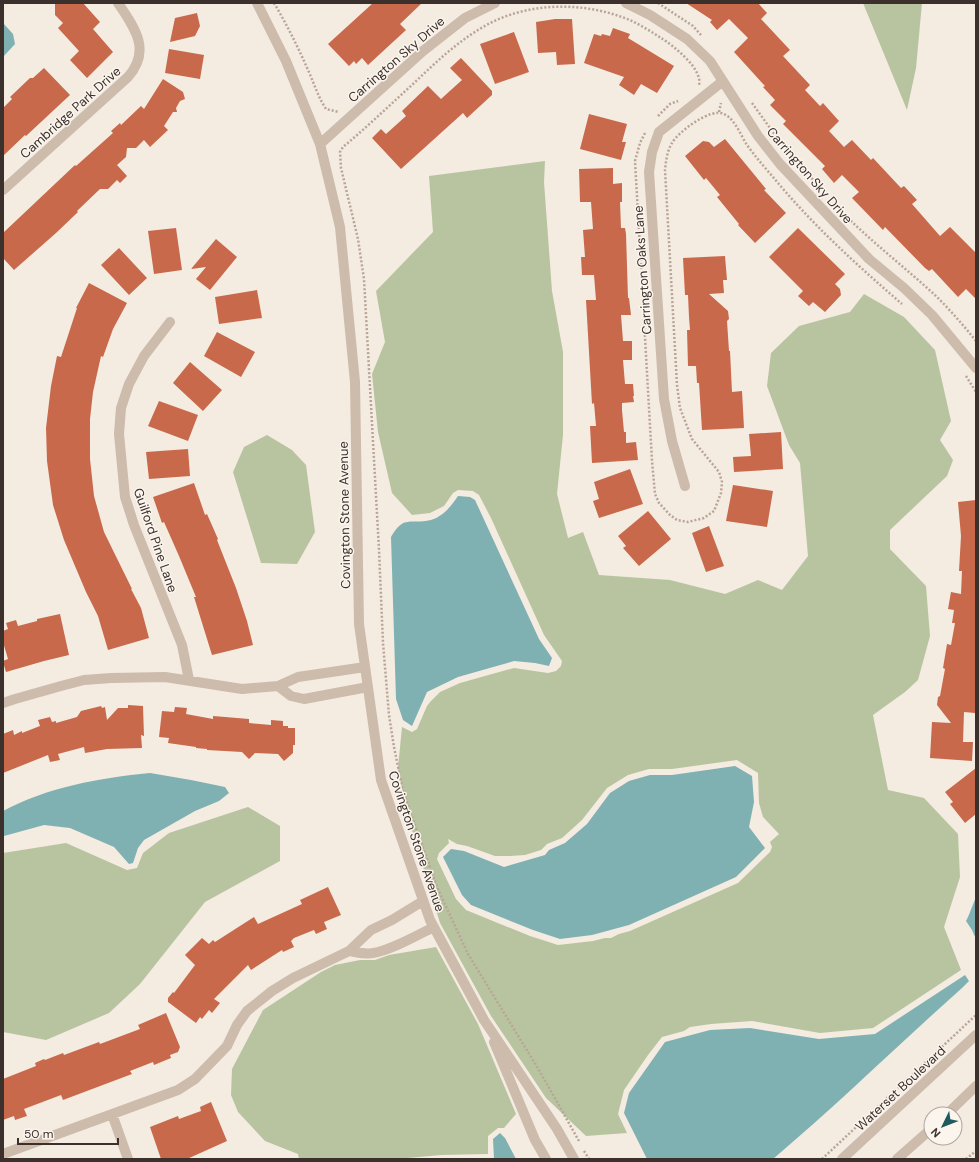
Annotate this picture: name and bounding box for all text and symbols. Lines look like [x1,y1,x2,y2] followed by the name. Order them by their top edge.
[344,13,448,106] street label: Carrington Sky Drive
[16,63,124,162] street label: Cambridge Park Drive
[763,123,856,227] street label: Carrington Sky Drive
[630,205,655,335] street label: Carrington Oaks Lane
[335,441,354,589] street label: Covington Stone Avenue
[130,486,181,595] street label: Guilford Pine Lane
[384,769,449,914] street label: Covington Stone Avenue
[852,1042,949,1135] street label: Waterset Boulevard
[923,1106,963,1146] north arrow
[18,1120,118,1146] scale bar
[928,1125,944,1141] text: N
[24,1126,53,1142] text: 50 m

